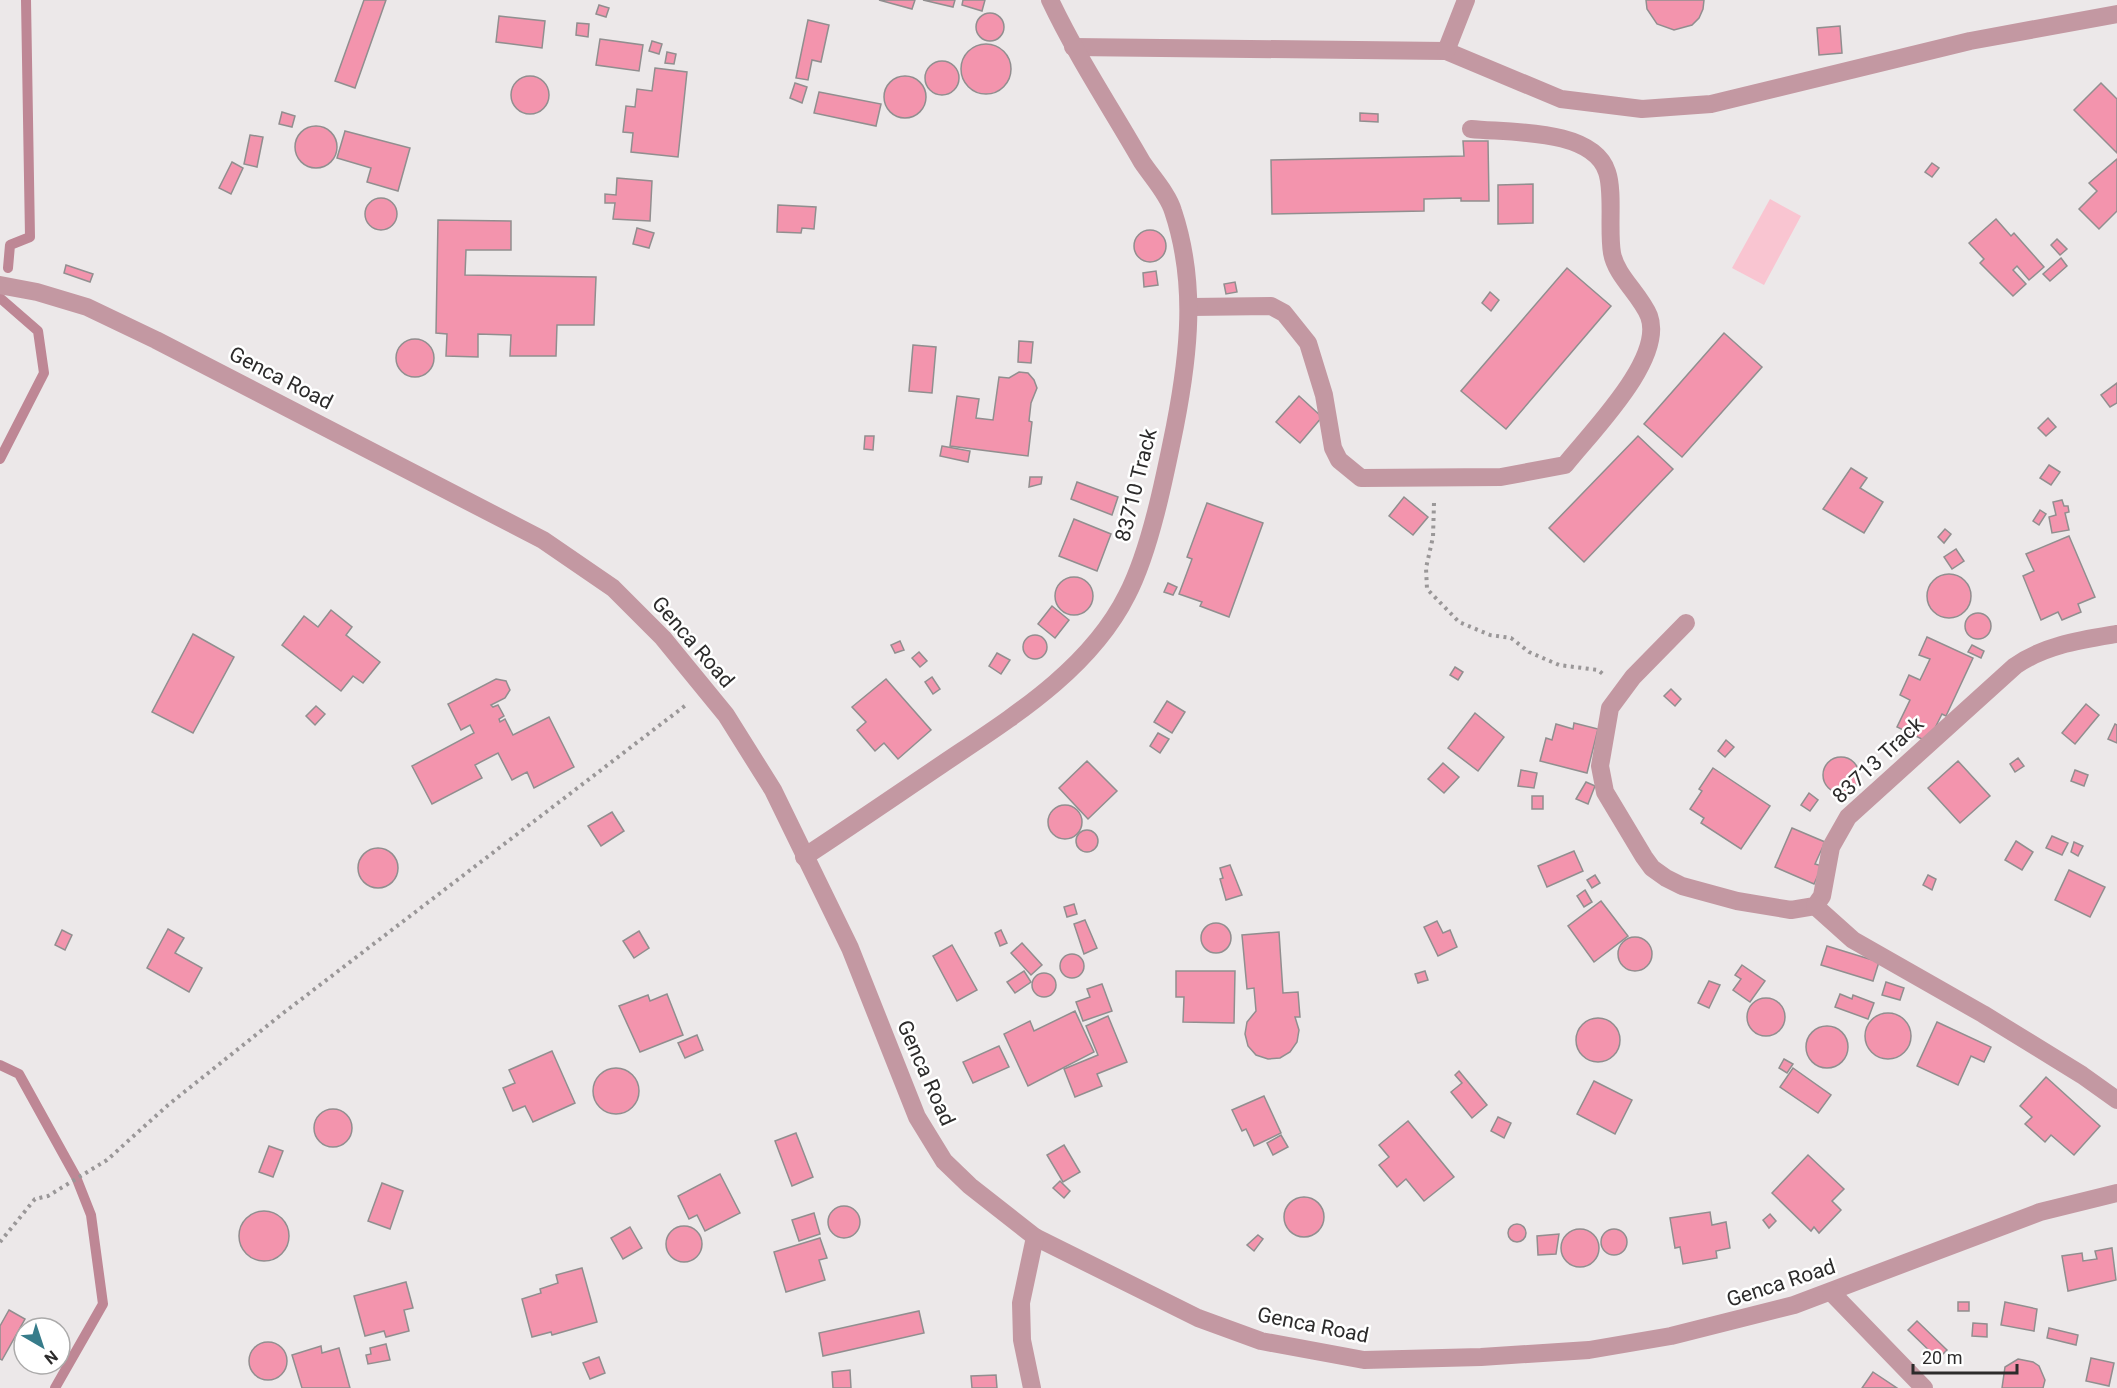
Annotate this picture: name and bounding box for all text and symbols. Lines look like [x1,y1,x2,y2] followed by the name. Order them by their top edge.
[225,342,337,414] street label: Genca Road
[1110,426,1162,544] street label: 83710 Track
[647,592,739,692] street label: Genca Road
[1828,712,1929,808] street label: 83713 Track
[892,1017,960,1129] street label: Genca Road
[1724,1254,1838,1312] street label: Genca Road
[1255,1302,1371,1348] street label: Genca Road
[12,1316,72,1376] north arrow
[1913,1337,2016,1375] scale bar
[41,1346,61,1368] text: N
[1922,1347,1962,1368] text: 20 m

